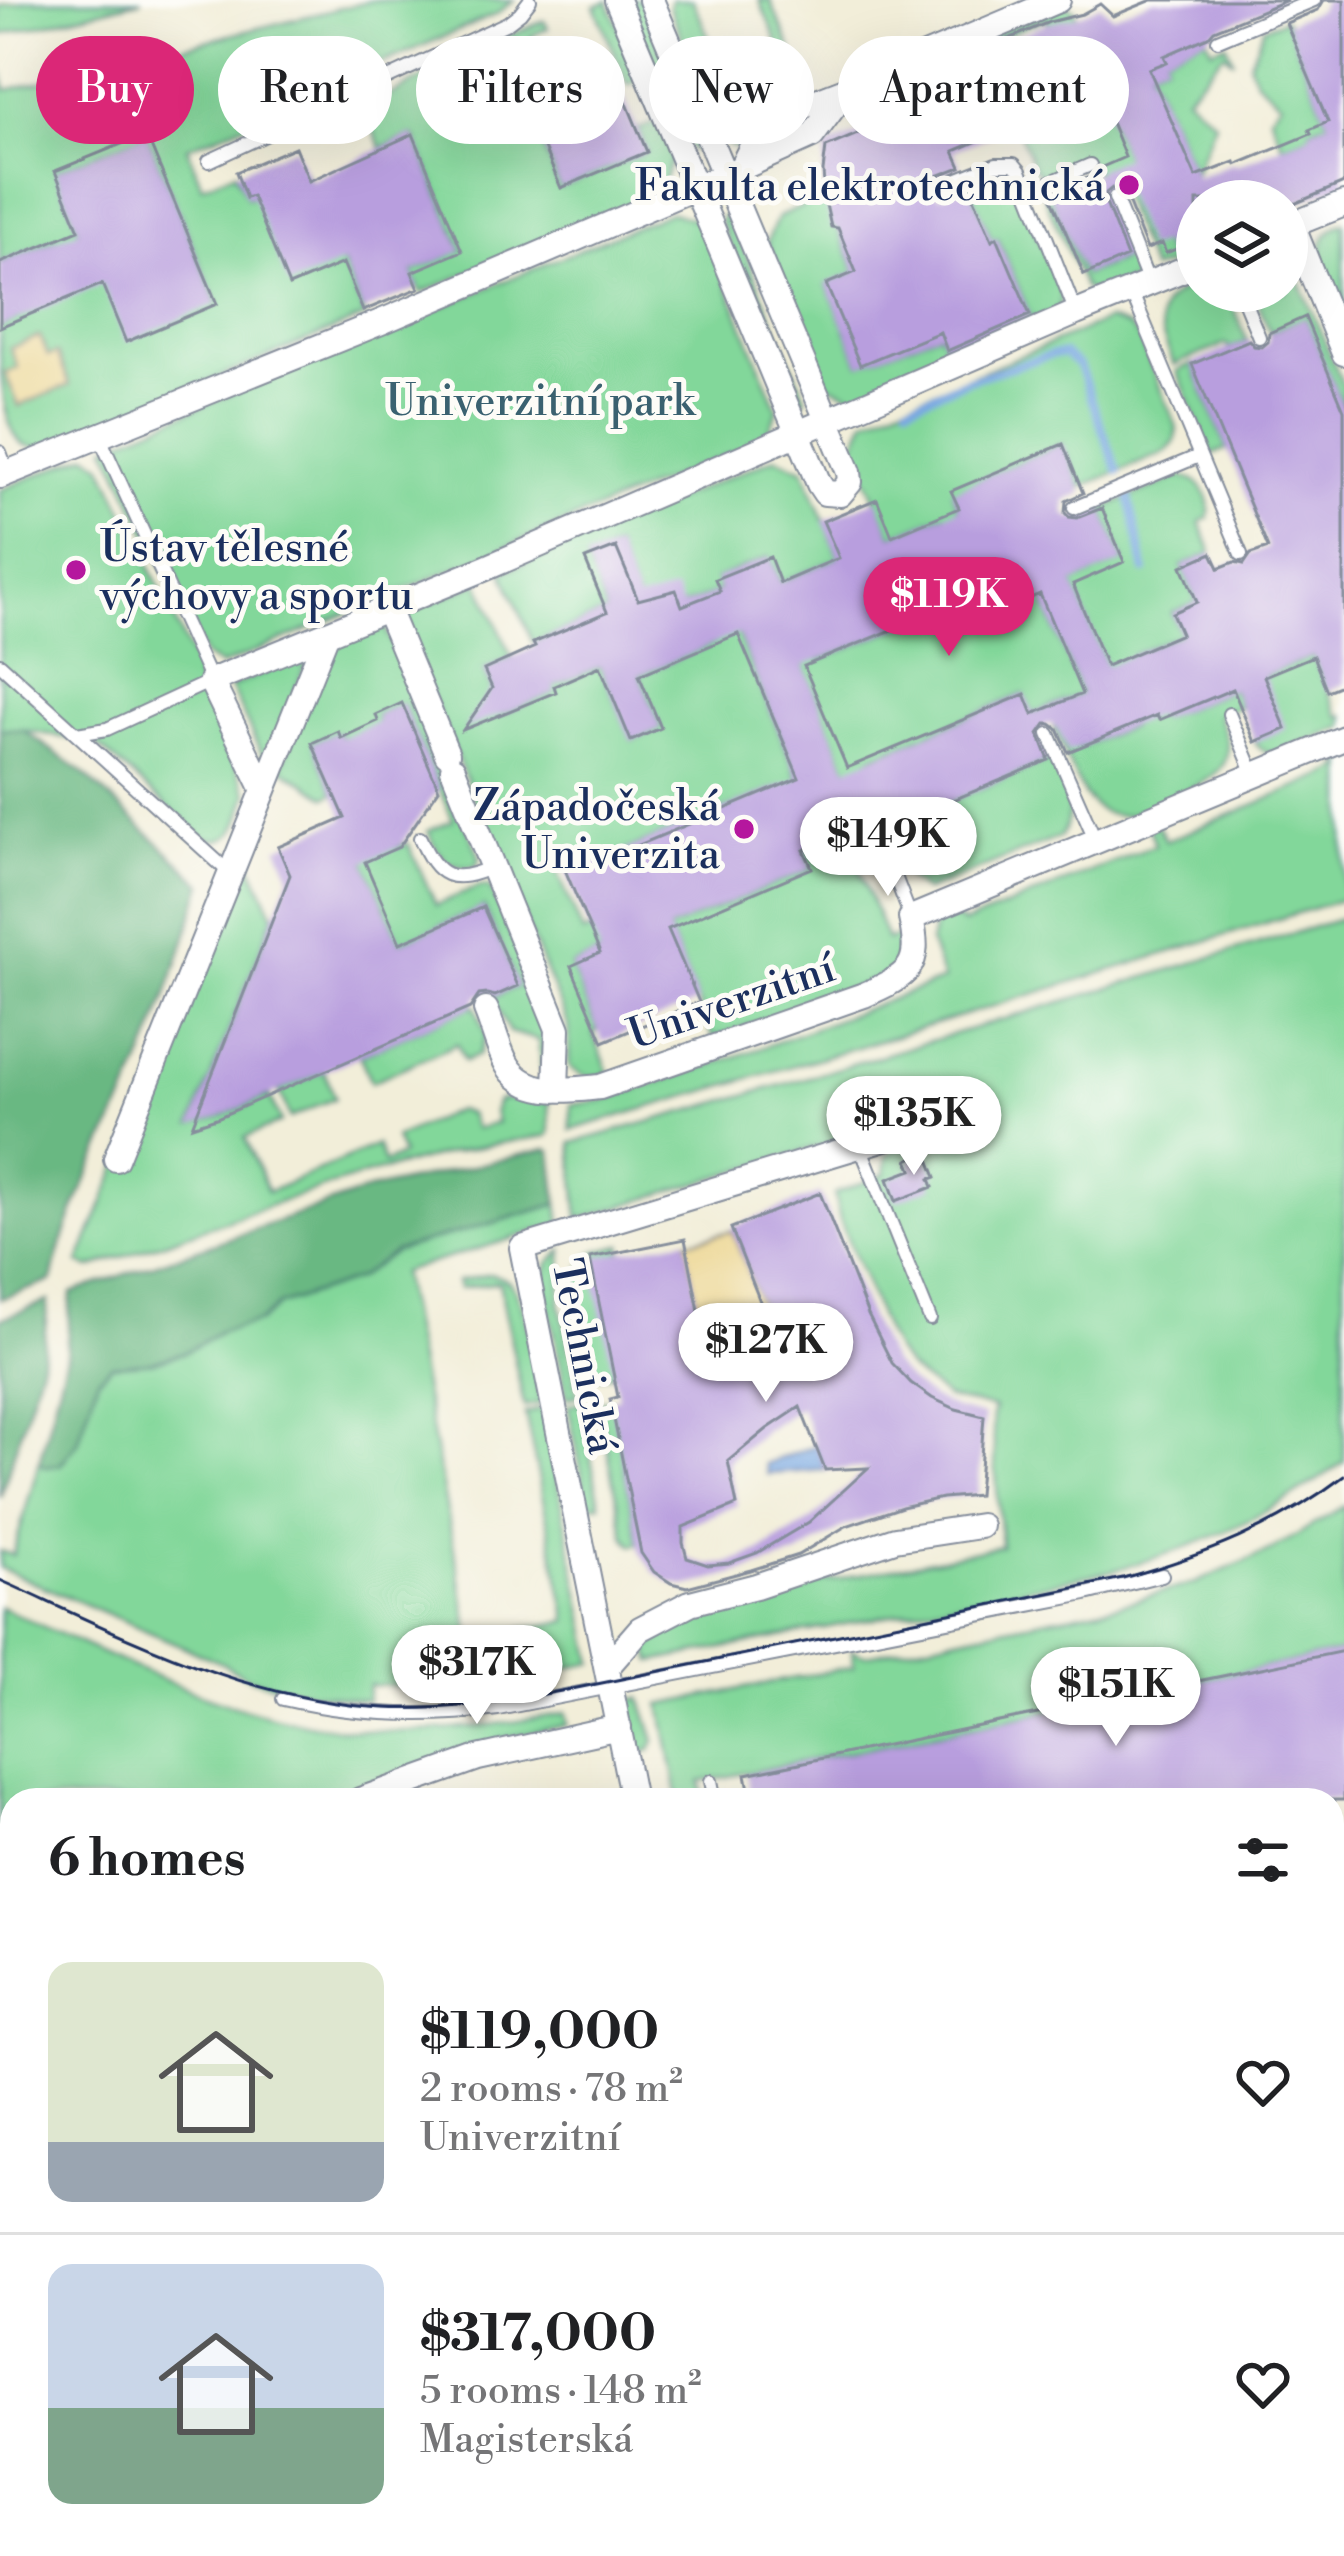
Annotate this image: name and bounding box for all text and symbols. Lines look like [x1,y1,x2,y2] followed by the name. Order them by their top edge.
[36,36,194,144] chip: Buy
[218,36,392,144] chip: Rent
[416,36,625,144] chip: Filters
[649,36,814,144] chip: New
[838,36,1129,144] chip: Apartment
[635,161,1106,214] place label: Fakulta elektrotechnická
[1116,172,1142,198] marker: Fakulta elektrotechnická
[1176,180,1308,312] map controls
[1176,180,1308,312] button: layers
[385,376,697,429] park label: Univerzitní park
[99,519,413,624] place label: Ústav tělesné výchovy a sportu
[63,557,89,583] marker: Ústav tělesné výchovy a sportu
[865,557,1033,659] pin: $119K
[890,571,1008,620] text: $119K
[473,781,721,882] place label: Západočeská Univerzita
[804,797,972,899] pin: $149K
[827,811,949,860] text: $149K
[731,816,757,842] marker: Západočeská Univerzita
[621,941,844,1063] street label: Univerzitní
[830,1076,998,1178] pin: $135K
[853,1090,975,1139] text: $135K
[539,1254,629,1459] street label: Technická
[682,1303,850,1405] pin: $127K
[705,1317,827,1366] text: $127K
[393,1625,561,1727] pin: $317K
[419,1639,535,1688] text: $317K
[1032,1647,1200,1749] pin: $151K
[1058,1661,1174,1710] text: $151K
[1230,1827,1296,1893] icon: filters
[48,1828,246,1892] text: 6 homes
[420,2001,659,2065] text: $119,000
[144,2010,288,2154] icon: home
[1230,2049,1296,2115] icon: heart
[420,2065,683,2114] text: 2 rooms · 78 m²
[420,2114,620,2163] text: Univerzitní
[420,2303,656,2367] text: $317,000
[144,2312,288,2456] icon: home
[1230,2351,1296,2417] icon: heart
[420,2367,702,2416] text: 5 rooms · 148 m²
[420,2416,633,2465] text: Magisterská

